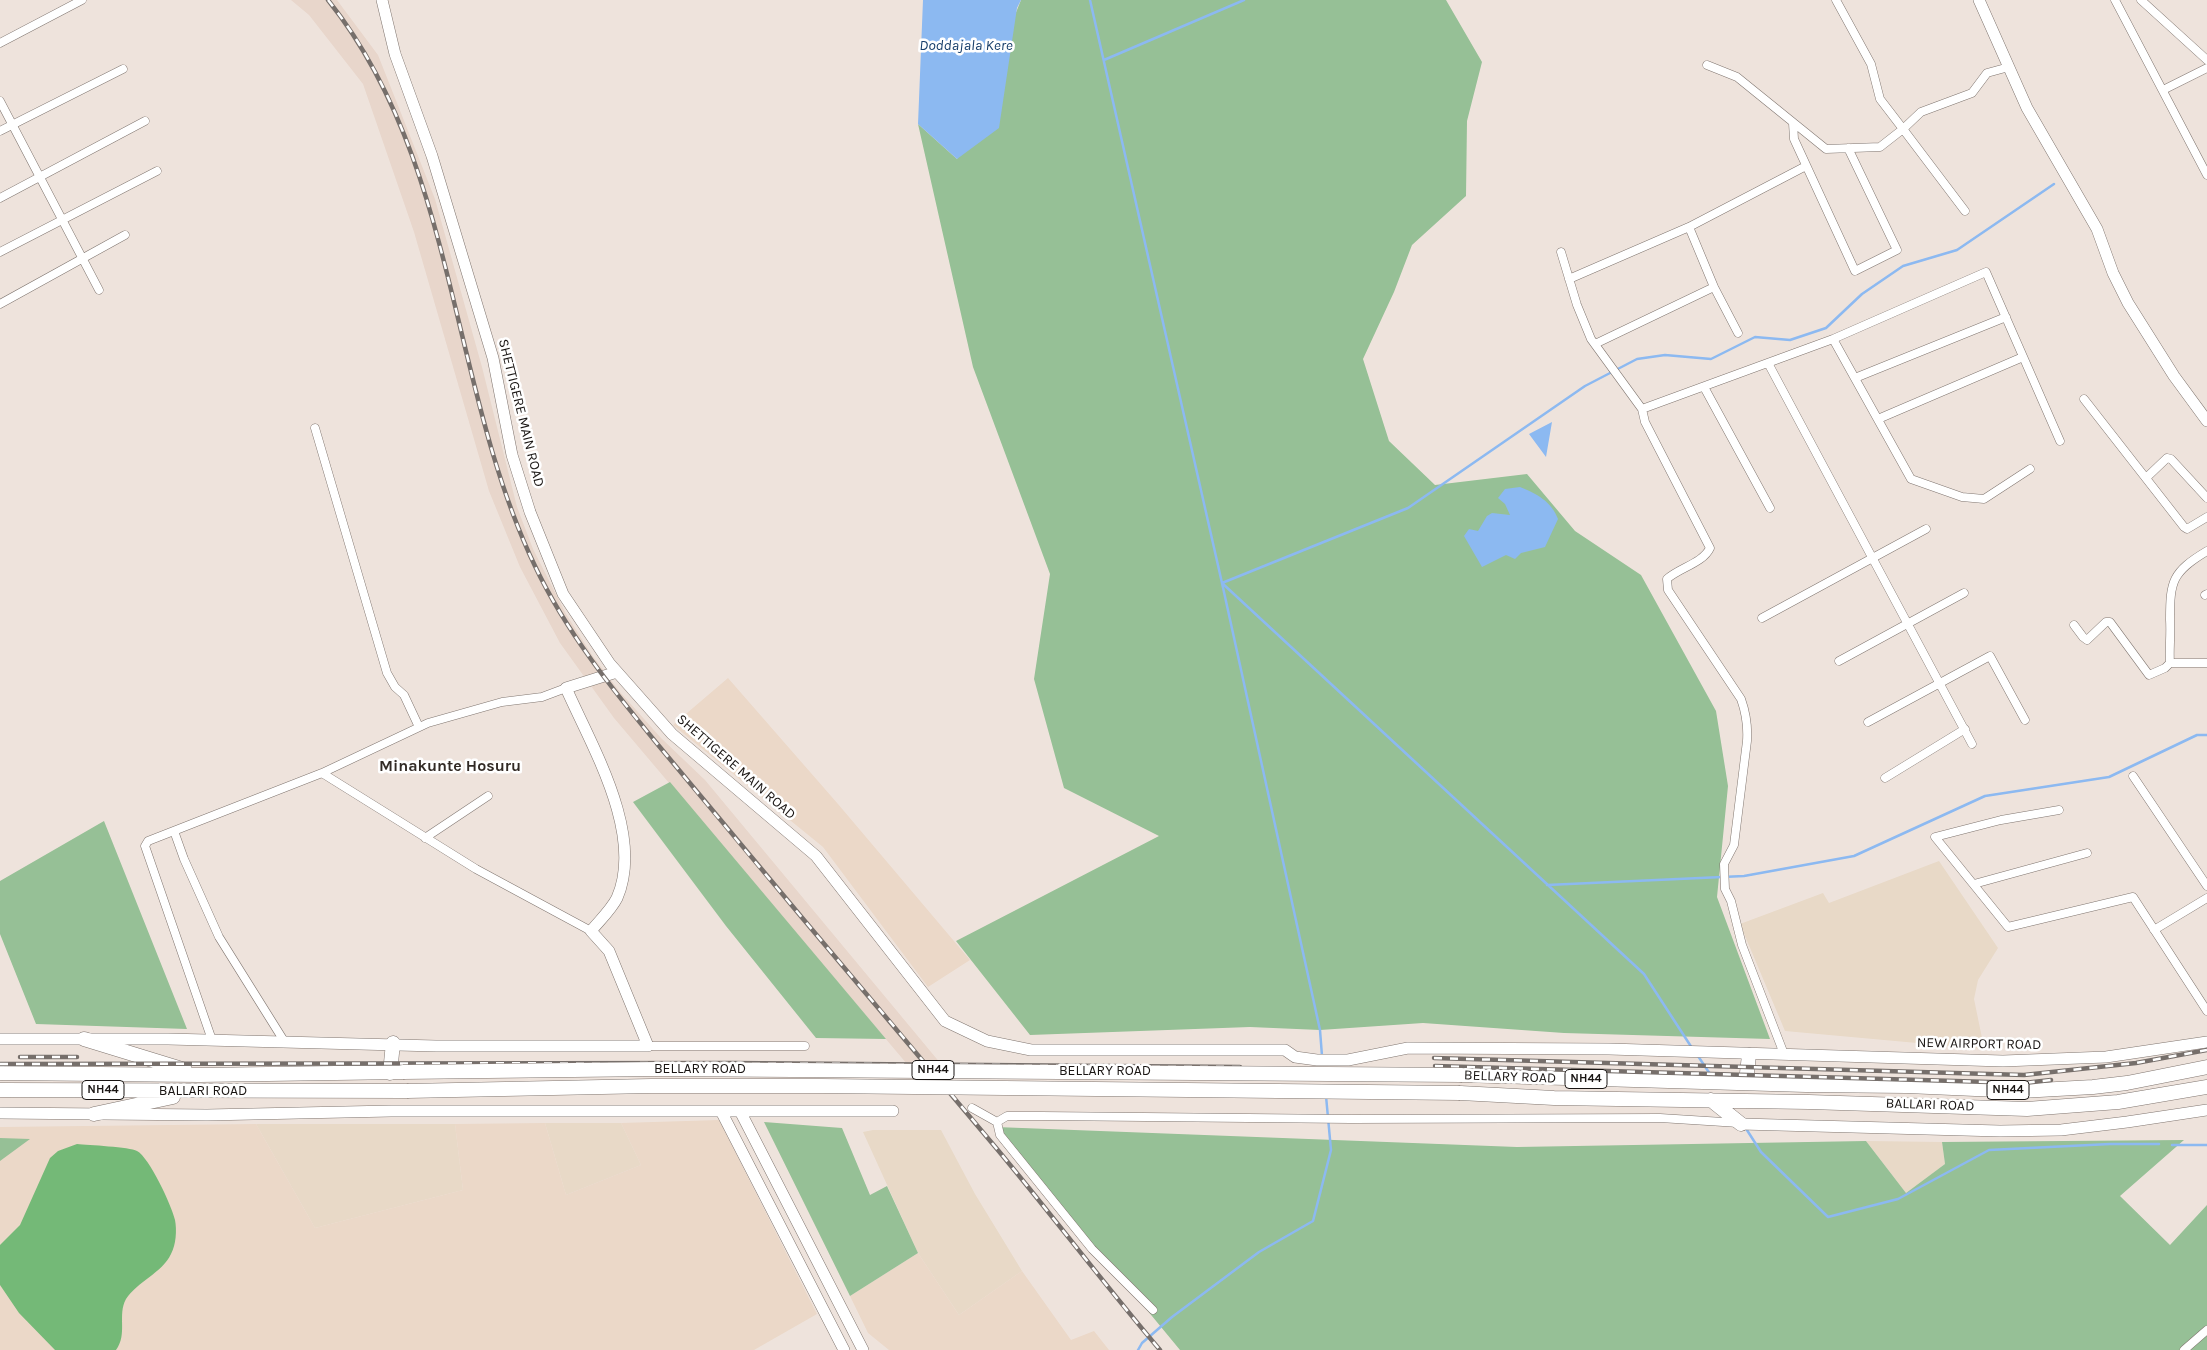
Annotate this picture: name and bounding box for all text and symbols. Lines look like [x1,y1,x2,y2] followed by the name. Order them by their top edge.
[919,37,1013,55] water label: Doddajala Kere
[494,337,548,489] street label: SHETTIGERE MAIN ROAD
[673,711,799,823] street label: SHETTIGERE MAIN ROAD
[379,756,521,776] district label: Minakunte Hosuru
[1917,1035,2041,1053] street label: NEW AIRPORT ROAD
[912,1060,954,1080] road number: NH44
[654,1061,746,1077] street label: BELLARY ROAD
[1059,1063,1151,1079] street label: BELLARY ROAD
[1464,1067,1556,1087] street label: BELLARY ROAD
[1565,1070,1607,1088] road number: NH44
[82,1080,124,1100] road number: NH44
[1987,1080,2029,1100] road number: NH44
[159,1083,247,1099] street label: BALLARI ROAD
[1885,1095,1975,1115] street label: BALLARI ROAD

